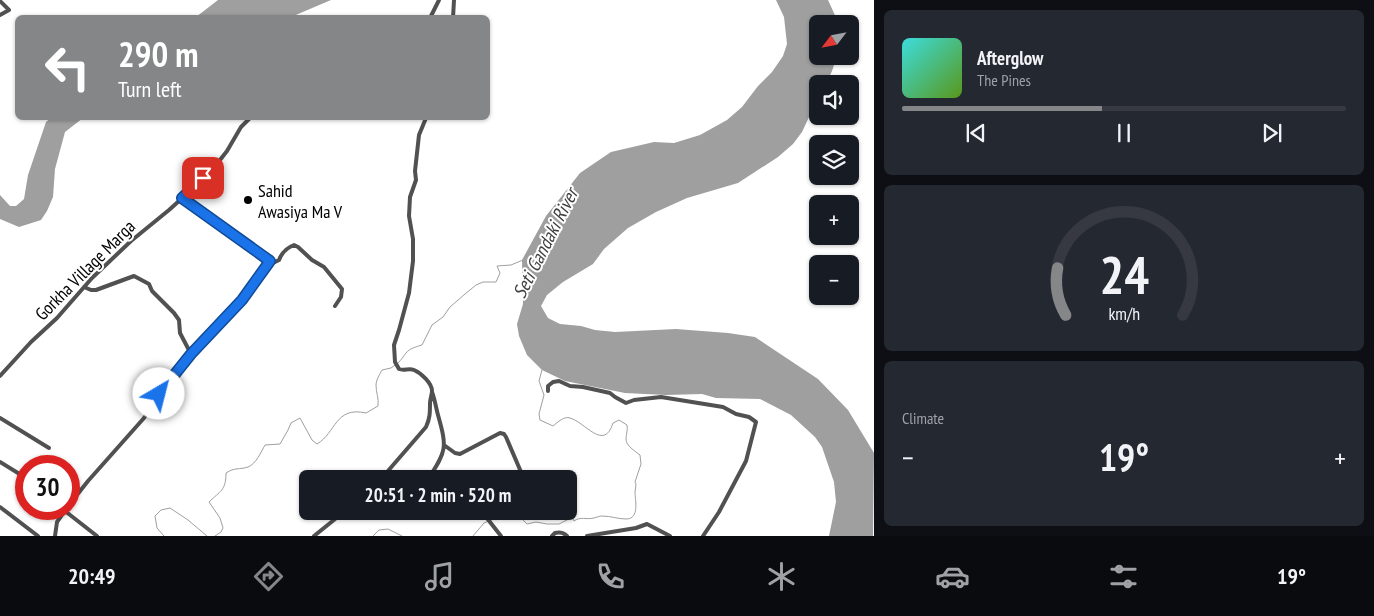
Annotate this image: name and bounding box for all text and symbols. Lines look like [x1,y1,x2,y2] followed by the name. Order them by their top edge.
[809,15,859,65] north arrow
[809,15,859,305] map controls
[118,31,199,77] text: 290 m
[35,35,100,100] icon: left
[977,46,1043,70] text: Afterglow
[977,70,1031,90] text: The Pines
[118,75,182,103] text: Turn left
[809,75,859,125] button: sound
[962,119,990,147] icon: previous
[1110,119,1138,147] icon: pause
[1258,119,1286,147] icon: next
[809,135,859,185] button: layers
[182,157,224,199] pin
[189,164,217,192] icon: arrive
[258,179,343,223] place label: Sahid Awasiya Ma V
[507,182,584,302] water label: Seti Gandaki River
[242,194,254,206] marker: Sahid Awasiya Ma V
[809,195,859,245] button: +
[30,215,140,325] street label: Gorkha Village Marga
[1099,241,1149,308] text: 24
[809,255,859,305] button: −
[1108,302,1140,325] text: km/h
[132,367,184,419] position arrow
[902,408,944,428] text: Climate
[1099,432,1149,481] text: 19°
[902,439,914,476] text: −
[1334,439,1346,476] text: +
[15,455,80,520] speed limit sign: 30
[365,483,511,507] text: 20:51 · 2 min · 520 m
[251,559,286,594] icon: directions
[422,559,457,594] icon: music
[593,559,628,594] icon: phone
[764,559,799,594] icon: climate
[935,559,970,594] icon: car
[1106,559,1141,594] icon: filters
[68,562,116,590] text: 20:49
[1277,562,1306,590] text: 19°

